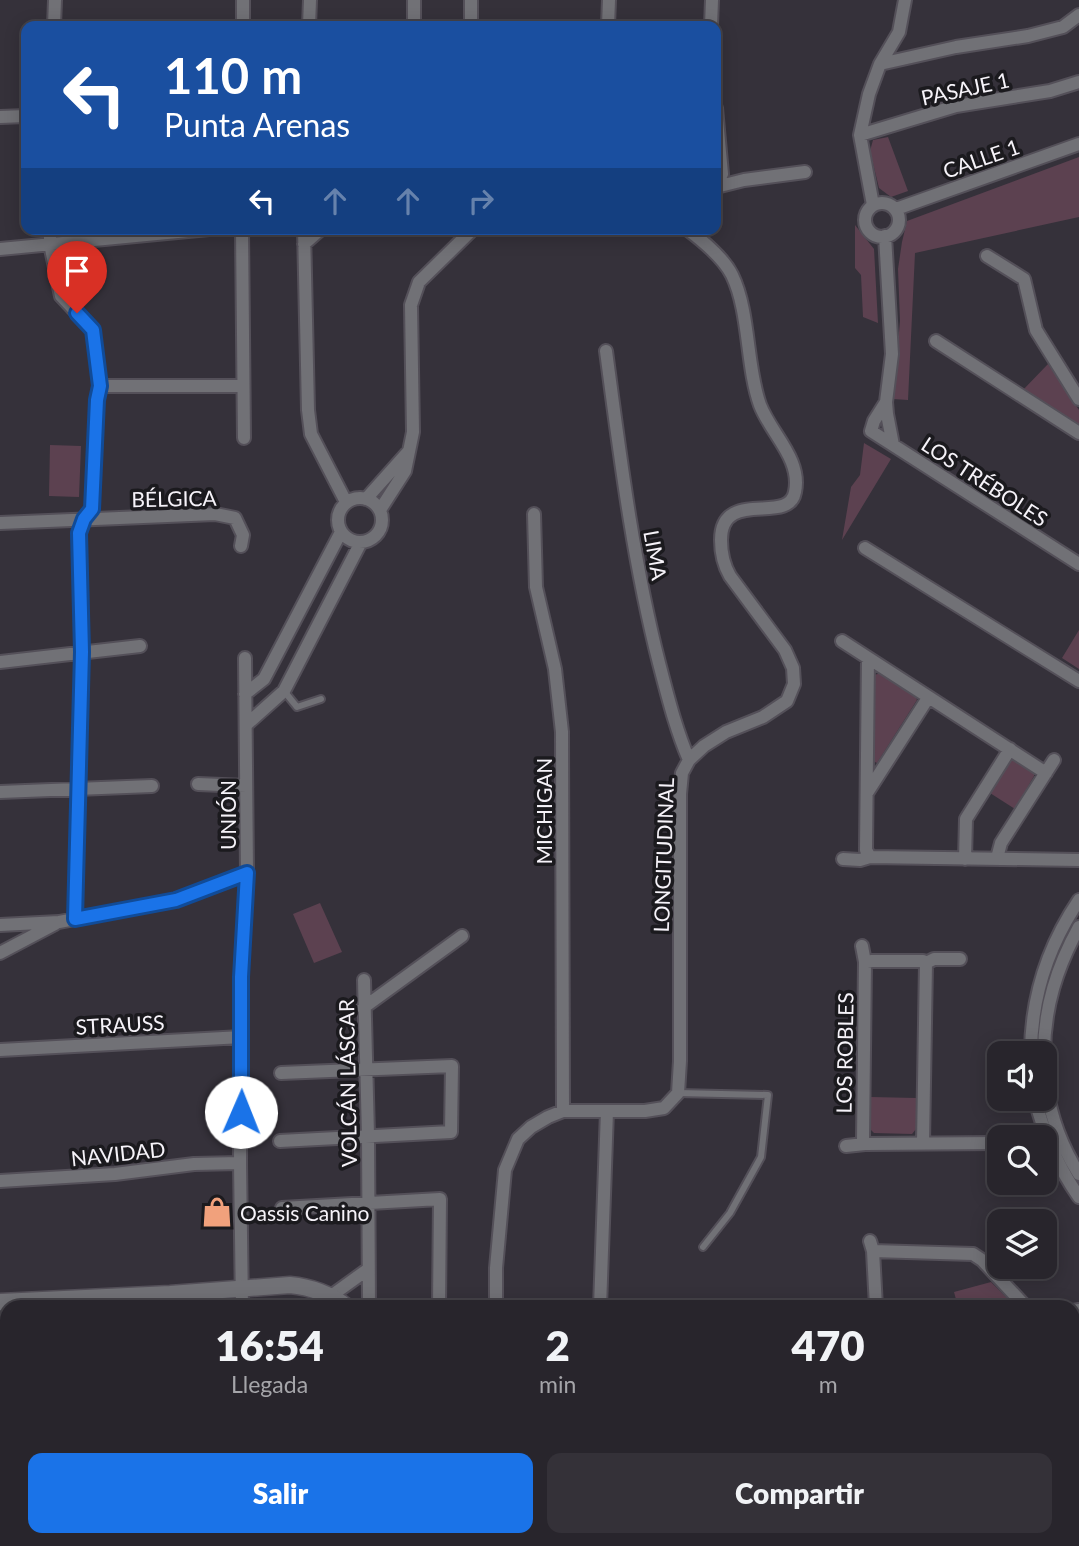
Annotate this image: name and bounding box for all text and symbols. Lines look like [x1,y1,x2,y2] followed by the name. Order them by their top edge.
[164,46,302,104] text: 110 m
[49,49,140,140] icon: left
[919,66,1011,110] street label: PASAJE 1
[164,105,350,144] text: Punta Arenas
[939,133,1023,183] street label: CALLE 1
[243,182,281,220] icon: left
[316,182,354,220] icon: ahead
[389,182,427,220] icon: ahead
[462,182,500,220] icon: right
[47,241,107,313] pin
[58,252,96,290] icon: arrive
[917,431,1053,531] street label: LOS TRÉBOLES
[131,485,218,511] street label: BÉLGICA
[639,528,673,583] street label: LIMA
[531,758,556,864] street label: MICHIGAN
[648,777,678,933] street label: LONGITUDINAL
[215,780,240,850] street label: UNIÓN
[830,992,858,1114] street label: LOS ROBLES
[333,998,361,1167] street label: VOLCÁN LÁSCAR
[75,1009,165,1039] street label: STRAUSS
[987,1041,1057,1279] map controls
[987,1041,1057,1111] button: sound
[204,1075,278,1149] position arrow
[987,1125,1057,1195] button: search
[69,1136,167,1170] street label: NAVIDAD
[200,1195,234,1229] shop icon: Oassis Canino
[240,1200,370,1225] place label: Oassis Canino
[987,1209,1057,1279] button: layers
[215,1320,324,1370] text: 16:54
[546,1320,570,1370] text: 2
[792,1320,865,1370] text: 470
[231,1370,308,1398] text: Llegada
[539,1370,576,1398] text: min
[819,1370,838,1398] text: m
[28,1453,533,1533] button: Salir
[547,1453,1052,1533] button: Compartir

